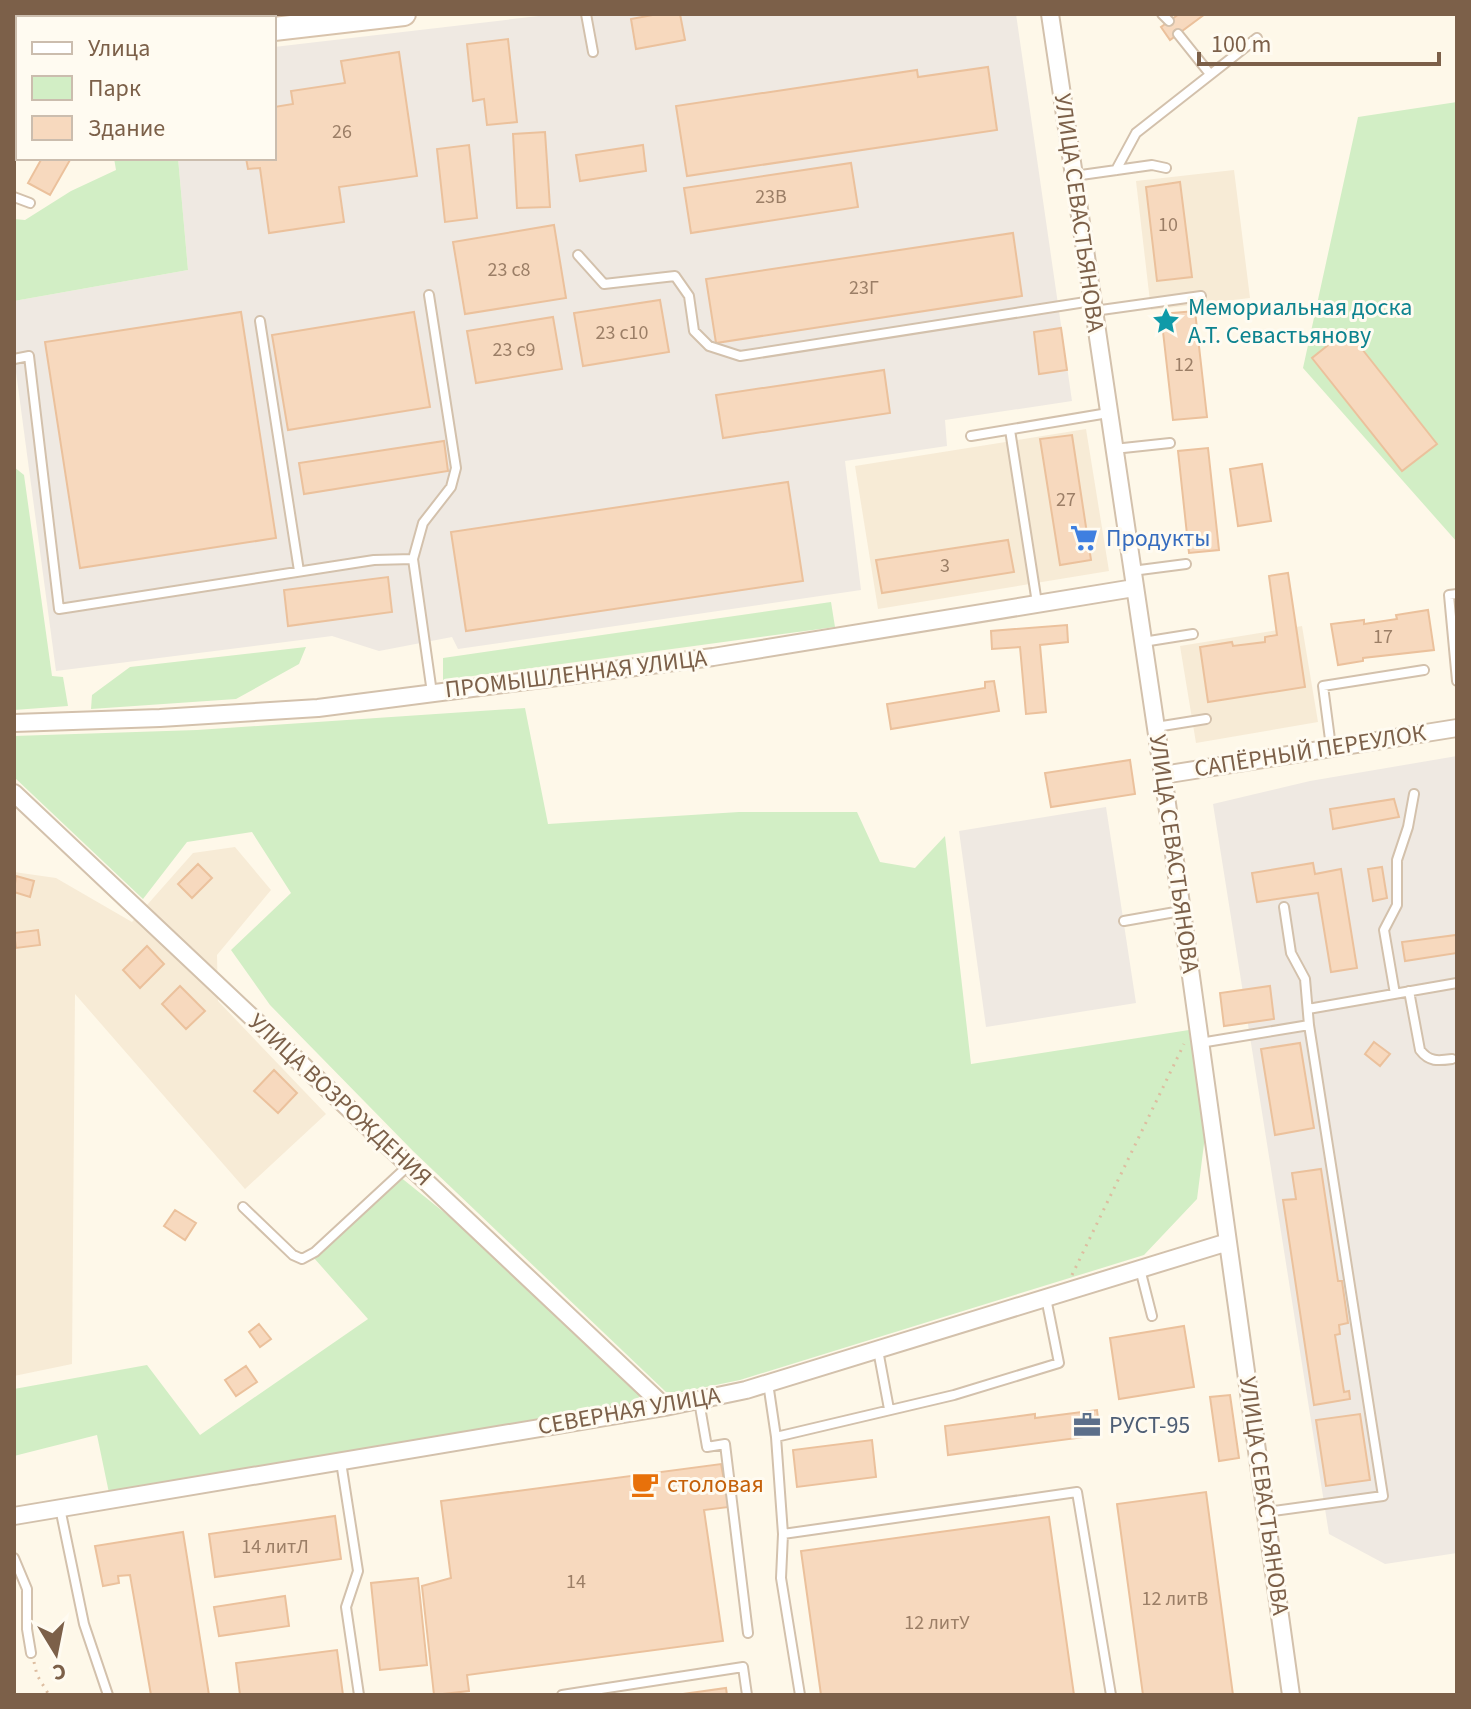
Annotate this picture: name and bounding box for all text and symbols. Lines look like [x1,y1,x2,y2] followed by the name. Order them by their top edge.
[16,16,276,160] legend
[1199,16,1439,66] scale bar
[1211,27,1271,62] text: 100 m
[88,31,150,66] text: Улица
[88,71,141,106] text: Парк
[1045,91,1113,335] street label: УЛИЦА СЕВАСТЬЯНОВА
[88,111,165,146] text: Здание
[332,118,352,146] house number: 26
[755,183,787,211] house number: 23В
[1158,211,1178,239] house number: 10
[488,256,531,284] house number: 23 с8
[849,274,879,302] house number: 23Г
[1188,290,1412,353] place label: Мемориальная доска А.Т. Севастьянову
[1151,306,1181,336] place icon: Мемориальная доска А.Т. Севастьянову
[596,319,648,347] house number: 23 с10
[493,336,535,364] house number: 23 с9
[1174,351,1194,379] house number: 12
[1056,486,1076,514] house number: 27
[1106,521,1210,556] place label: Продукты
[1069,523,1099,553] supermarket icon: Продукты
[940,552,950,580] house number: 3
[1373,623,1393,651] house number: 17
[443,641,709,707] street label: ПРОМЫШЛЕННАЯ УЛИЦА
[1192,715,1428,787] street label: САПЁРНЫЙ ПЕРЕУЛОК
[1140,732,1208,976] street label: УЛИЦА СЕВАСТЬЯНОВА
[240,1005,440,1195] street label: УЛИЦА ВОЗРОЖДЕНИЯ
[1230,1374,1298,1618] street label: УЛИЦА СЕВАСТЬЯНОВА
[535,1378,723,1444] street label: СЕВЕРНАЯ УЛИЦА
[1109,1408,1190,1443] place label: РУСТ-95
[1072,1410,1102,1440] office icon: РУСТ-95
[667,1467,764,1502] place label: столовая
[630,1469,660,1499] cafe icon: столовая
[241,1533,309,1561] house number: 14 литЛ
[566,1568,586,1596] house number: 14
[1142,1585,1208,1613] house number: 12 литВ
[904,1609,970,1637] house number: 12 литУ
[16,1613,96,1693] north arrow
[50,1655,68,1689] text: С

